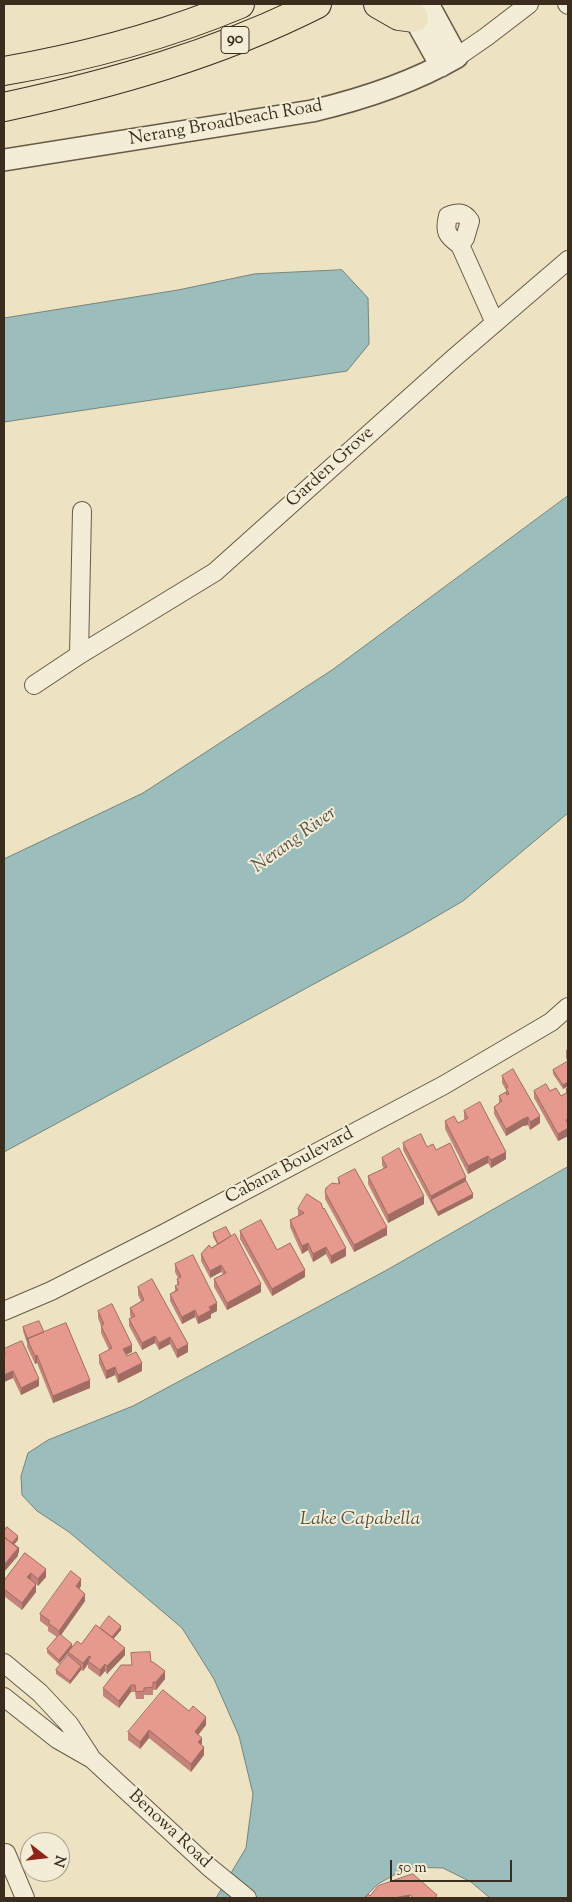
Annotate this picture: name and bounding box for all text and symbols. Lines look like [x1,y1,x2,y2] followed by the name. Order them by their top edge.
[221,26,249,54] road number: 90
[128,96,324,152] street label: Nerang Broadbeach Road
[283,423,379,513] street label: Garden Grove
[248,803,342,879] water label: Nerang River
[222,1124,358,1210] street label: Cabana Boulevard
[300,1510,420,1532] water label: Lake Capabella
[123,1786,215,1874] street label: Benowa Road
[20,1832,70,1882] north arrow
[392,1850,514,1882] scale bar
[47,1853,70,1869] text: N
[398,1858,427,1879] text: 50 m

